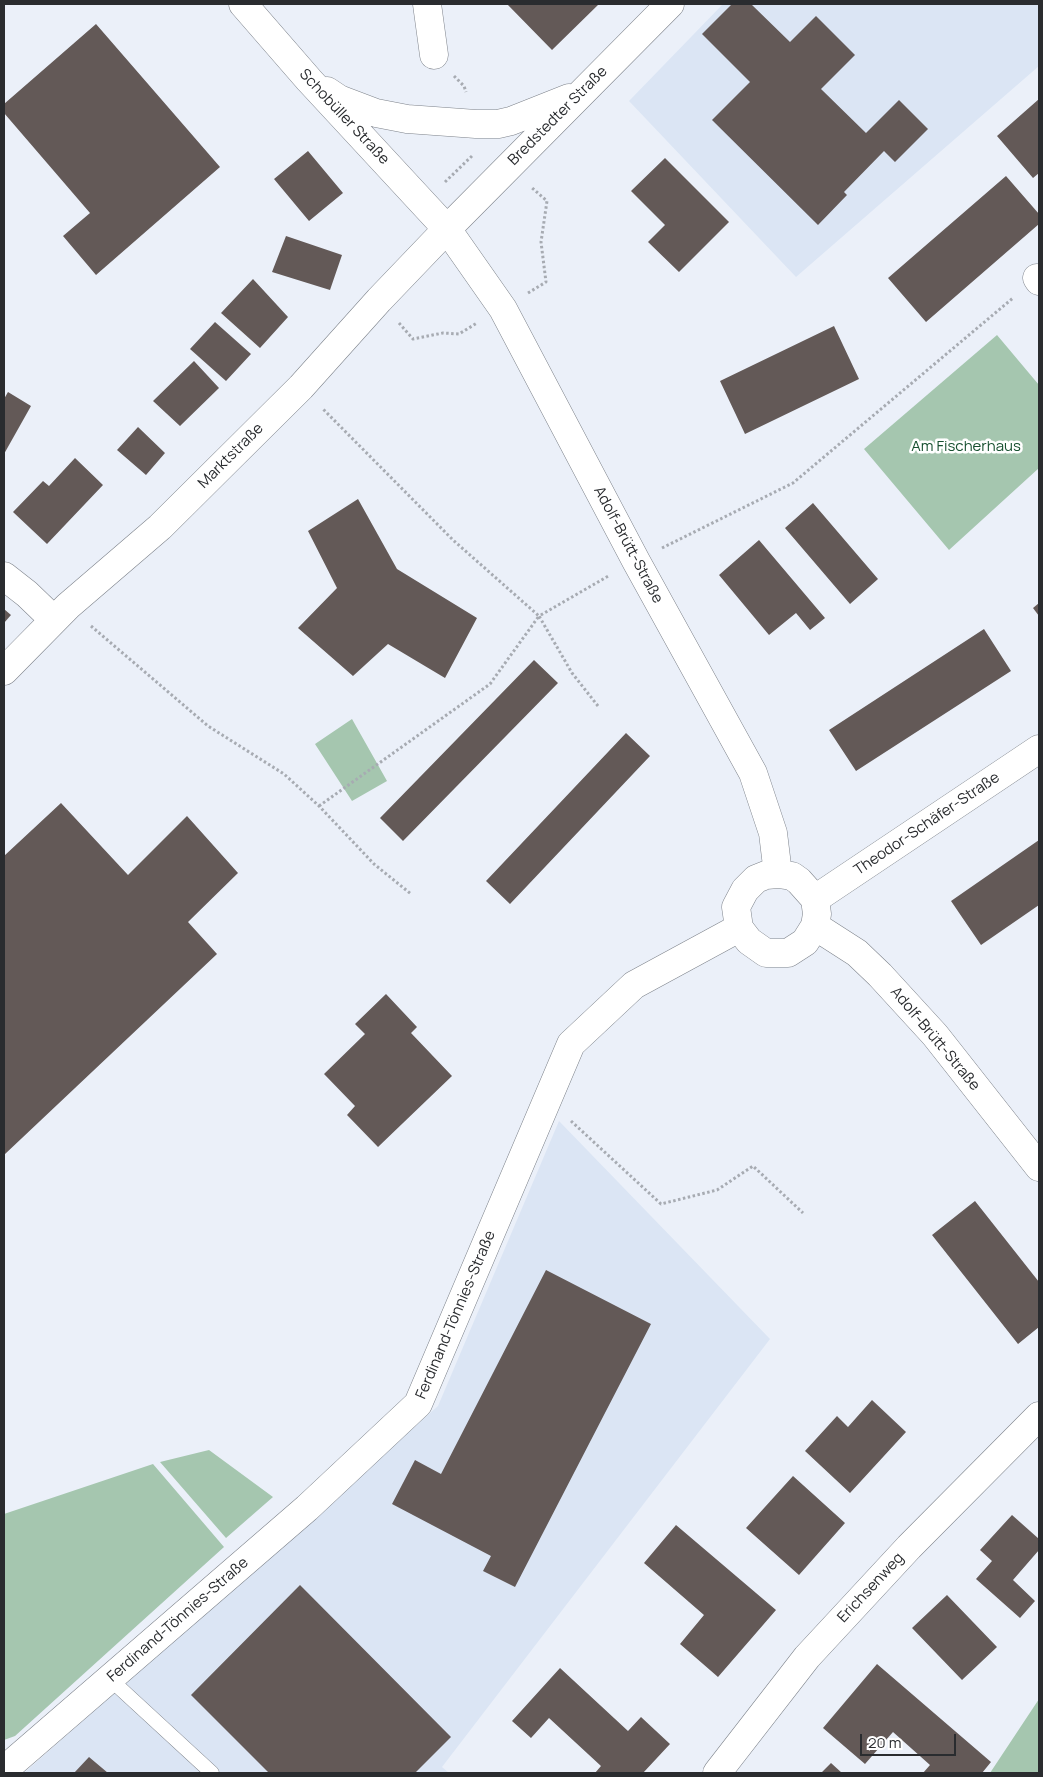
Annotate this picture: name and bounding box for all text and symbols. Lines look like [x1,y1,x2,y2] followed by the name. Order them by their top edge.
[505,63,611,169] street label: Bredstedter Straße
[295,66,393,168] street label: Schobüller Straße
[195,420,267,492] street label: Marktstraße
[911,438,1021,456] park label: Am Fischerhaus
[590,483,666,607] street label: Adolf-Brütt-Straße
[851,769,1003,879] street label: Theodor-Schäfer-Straße
[886,984,984,1094] street label: Adolf-Brütt-Straße
[412,1228,500,1402] street label: Ferdinand-Tönnies-Straße
[834,1549,908,1627] street label: Erichsenweg
[104,1554,252,1686] street label: Ferdinand-Tönnies-Straße
[863,1724,959,1756] scale bar
[868,1732,901,1753] text: 20 m

